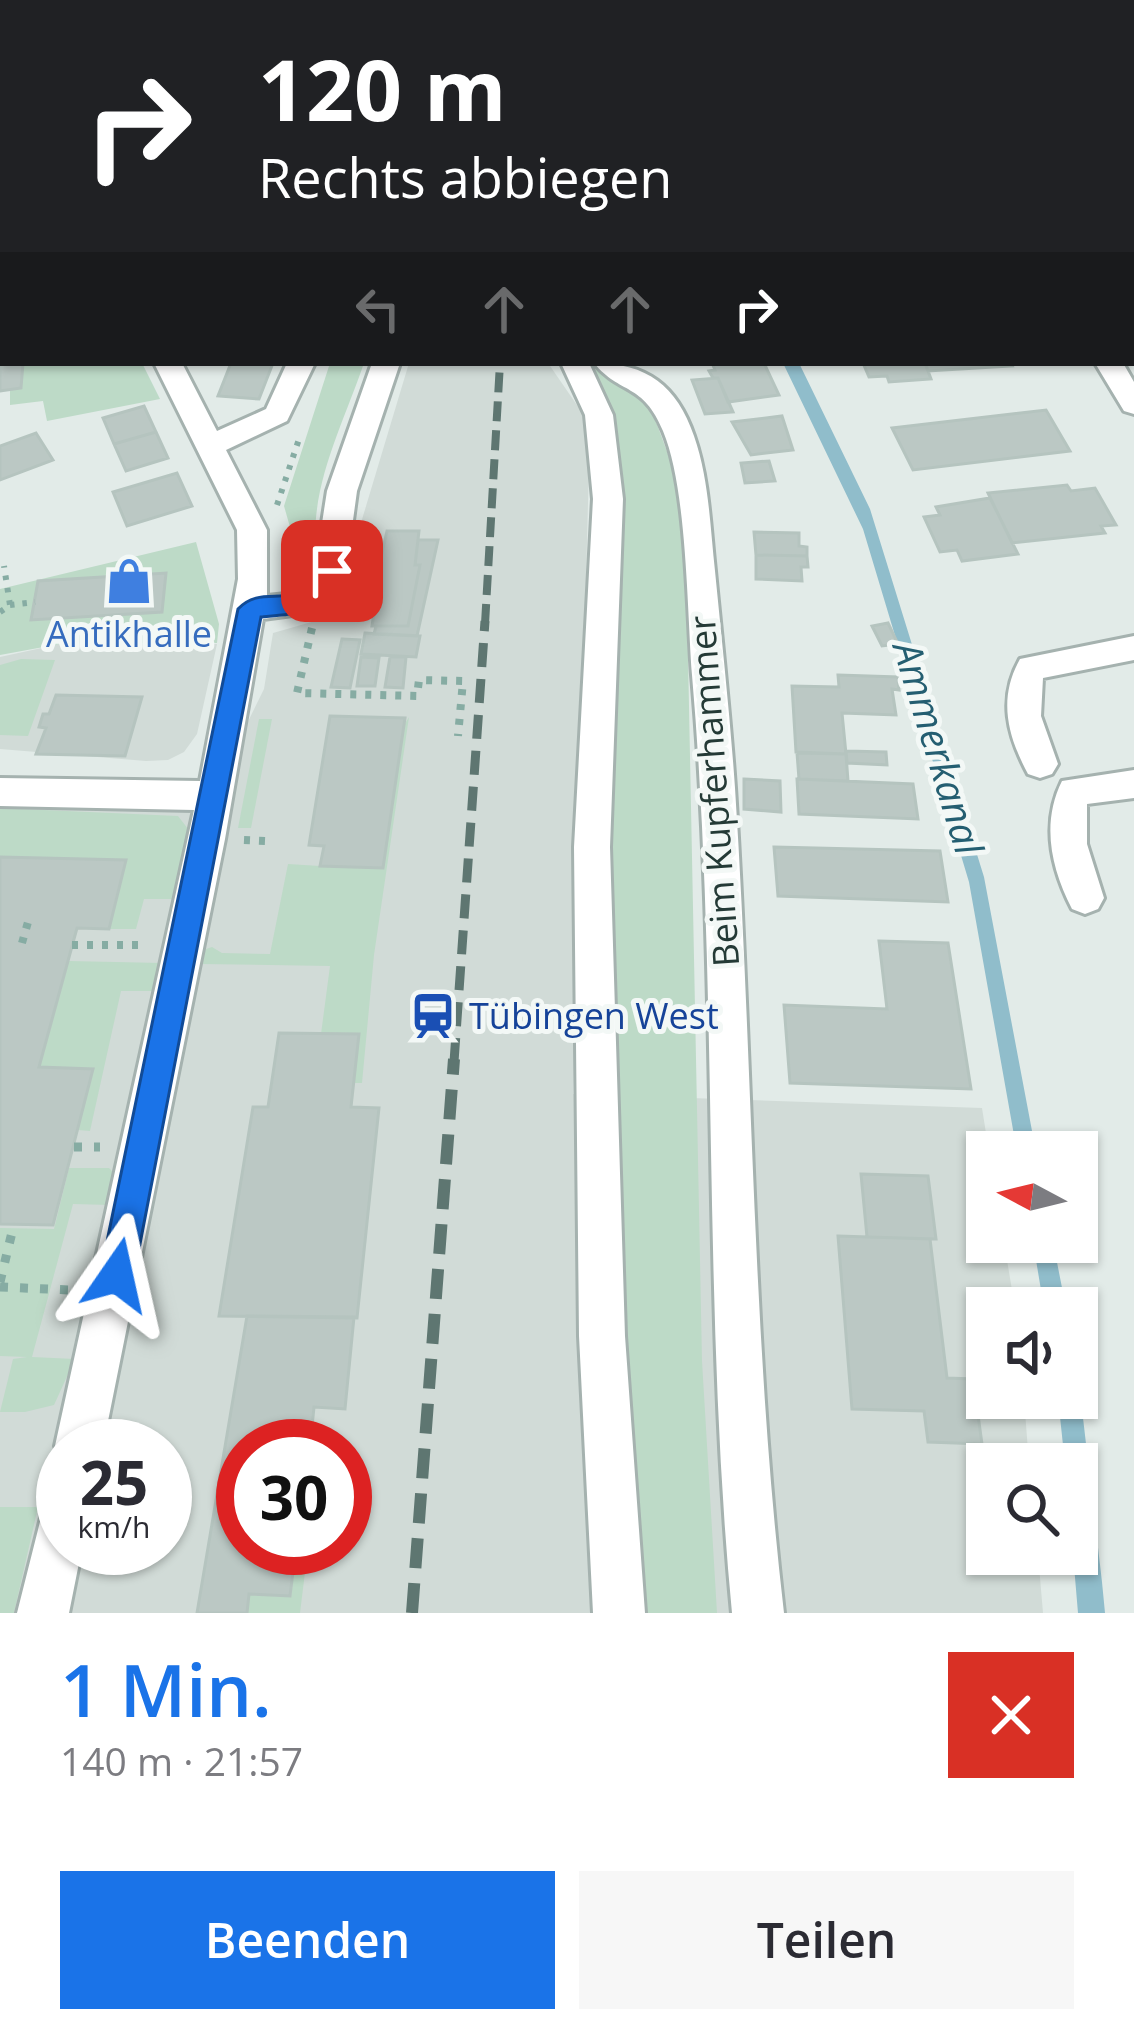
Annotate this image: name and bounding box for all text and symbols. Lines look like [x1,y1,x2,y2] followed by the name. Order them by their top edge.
[258,31,506,146] text: 120 m
[60,48,216,204] icon: right
[258,140,672,214] text: Rechts abbiegen
[345,276,411,342] icon: left
[471,276,537,342] icon: ahead
[597,276,663,342] icon: ahead
[723,276,789,342] icon: right
[281,520,383,622] pin
[299,538,365,604] icon: arrive
[104,556,154,606] shop icon: Antikhalle
[46,609,212,658] place label: Antikhalle
[677,613,750,968] street label: Beim Kupferhammer
[881,632,997,862] water label: Ammerkanal
[408,991,458,1041] station icon: Tübingen West
[469,991,719,1040] place label: Tübingen West
[966,1131,1098,1263] north arrow
[966,1131,1098,1575] map controls
[54,1212,180,1338] position arrow
[966,1287,1098,1419] button: sound
[216,1419,372,1575] speed limit sign: 30
[80,1441,148,1523] text: 25
[966,1443,1098,1575] button: search
[78,1506,150,1547] text: km/h
[60,1640,272,1738] text: 1 Min.
[948,1652,1074,1778] button: close
[60,1734,303,1787] text: 140 m · 21:57
[60,1871,555,2009] button: Beenden
[579,1871,1074,2009] button: Teilen

